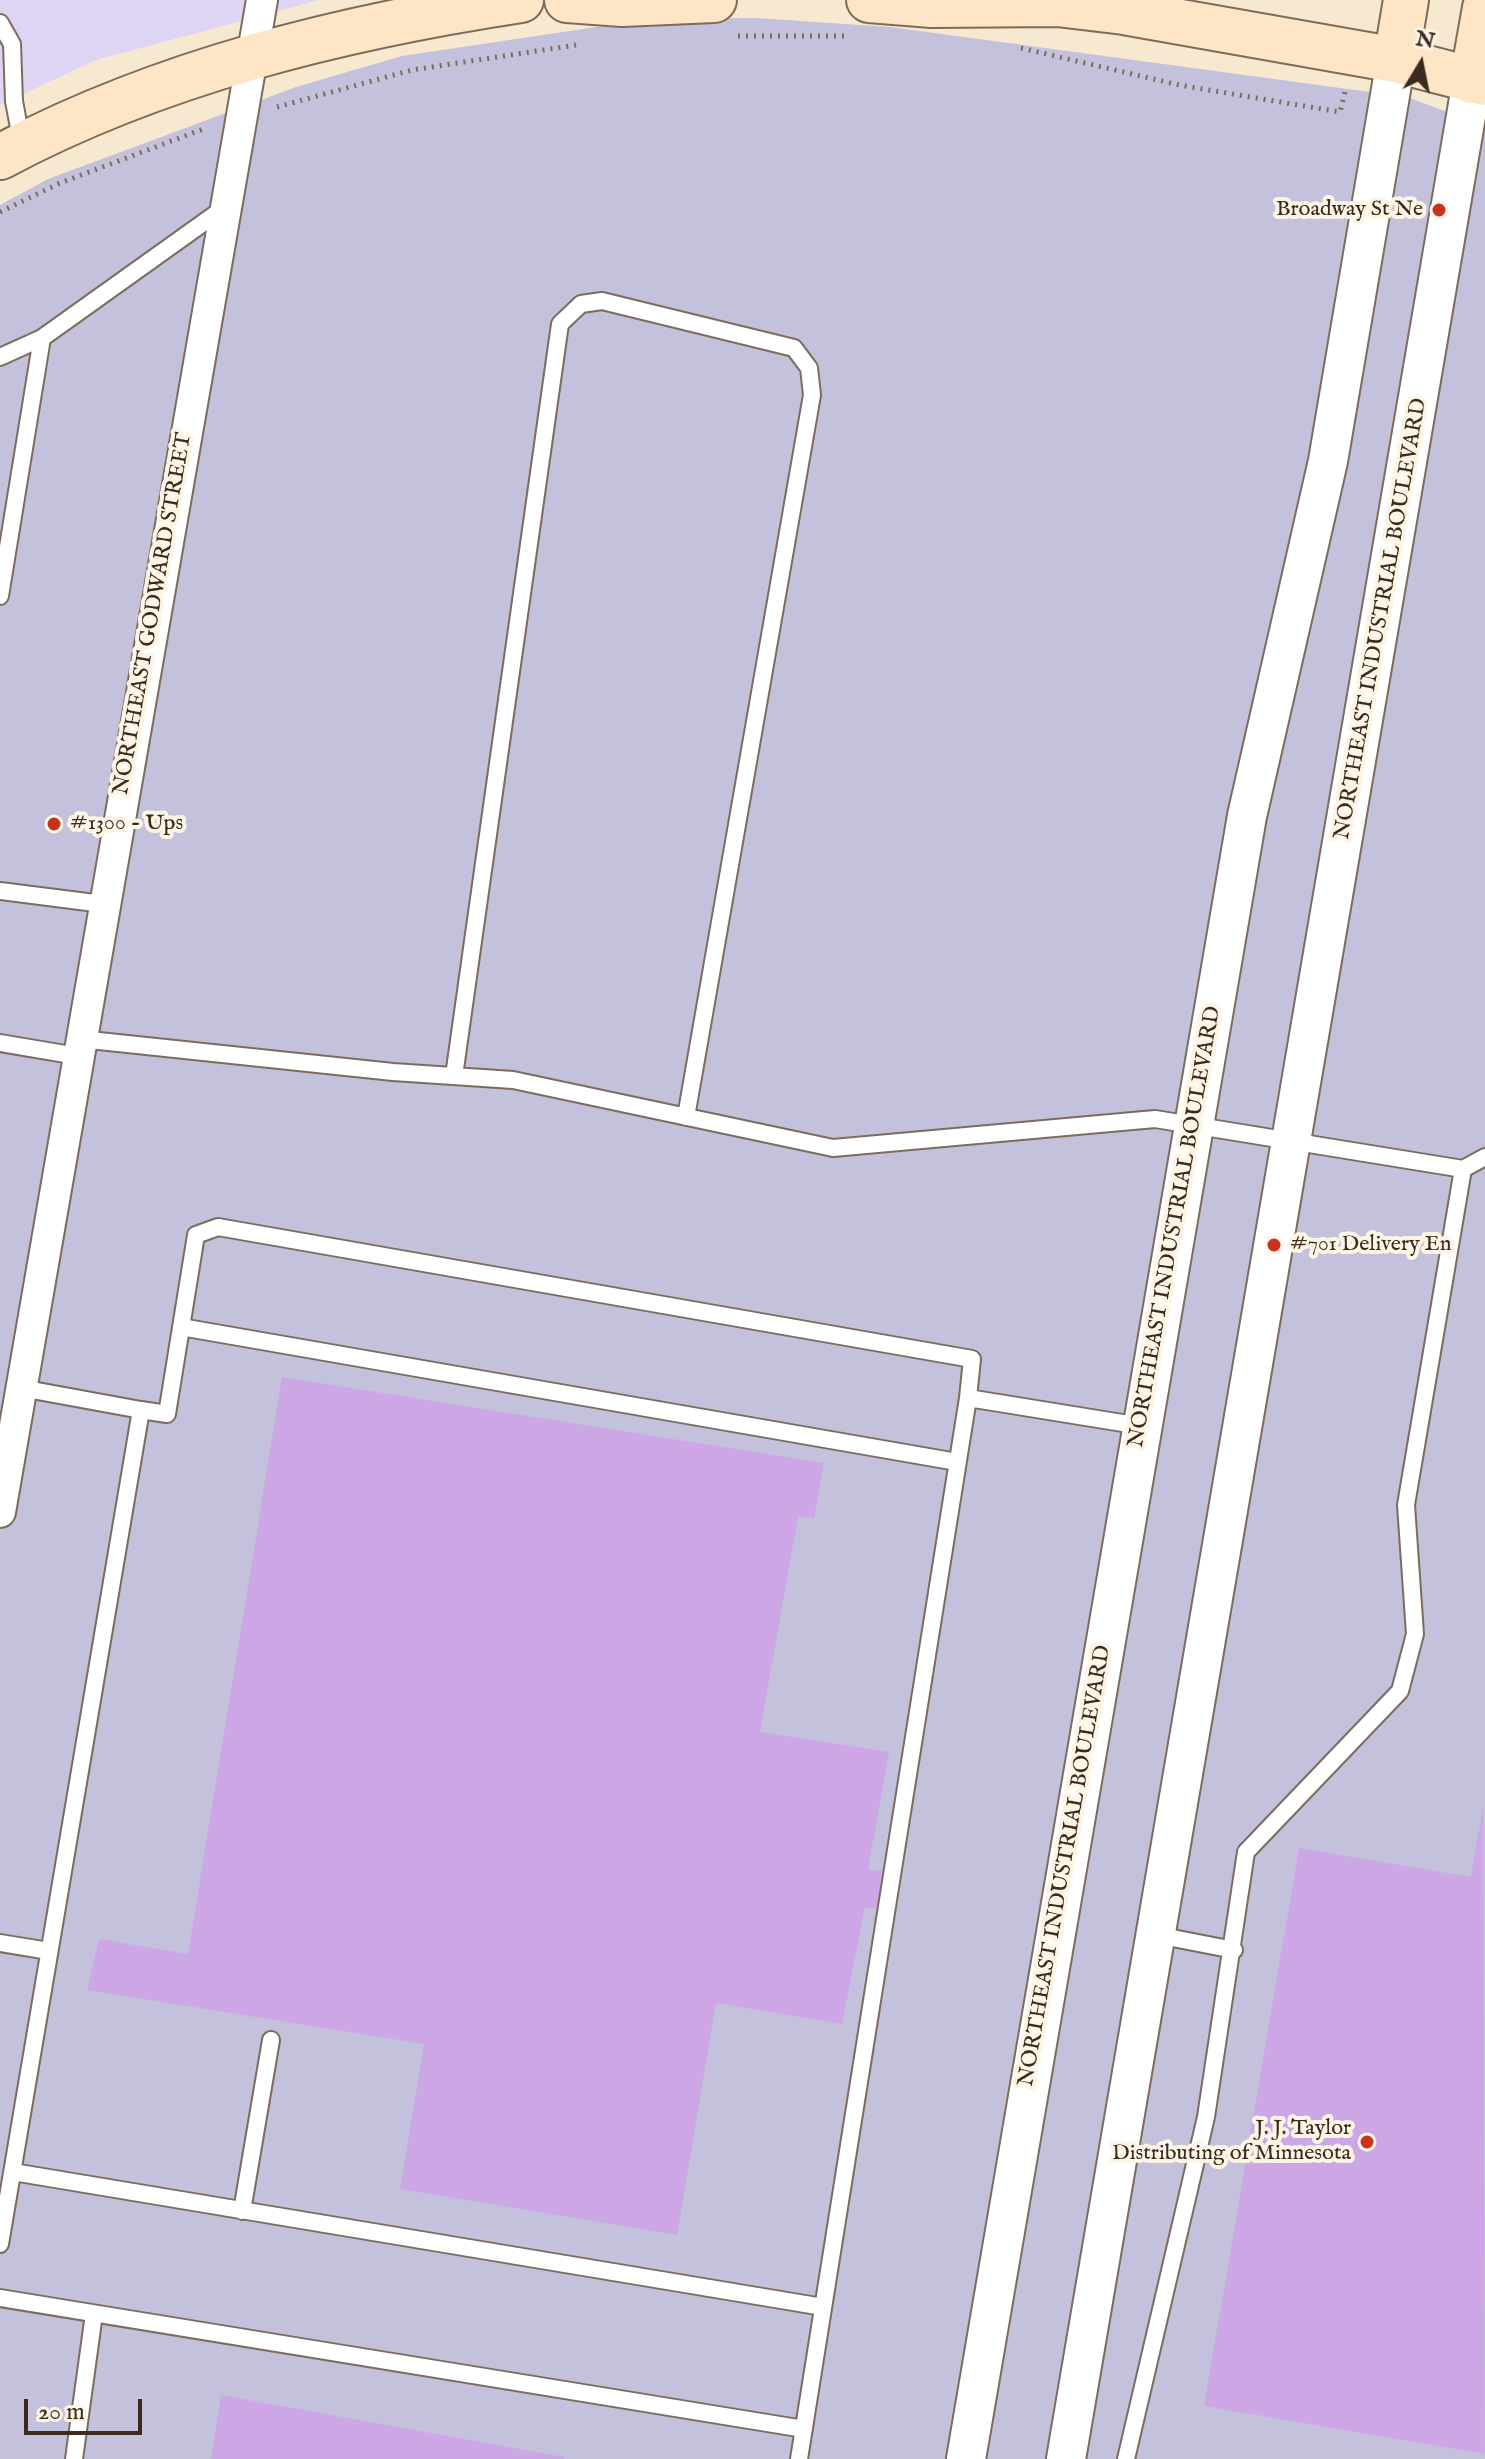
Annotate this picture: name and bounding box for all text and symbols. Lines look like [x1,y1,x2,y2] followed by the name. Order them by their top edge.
[1381,24,1461,104] north arrow
[1413,25,1437,56] text: N
[1276,197,1423,223] place label: Broadway St Ne
[1430,201,1448,219] marker: Broadway St Ne
[1330,396,1434,842] street label: NORTHEAST INDUSTRIAL BOULEVARD
[109,431,199,797] street label: NORTHEAST GODWARD STREET
[70,811,183,837] place label: #1300 - Ups
[45,815,63,833] marker: #1300 - Ups
[1124,1004,1228,1450] street label: NORTHEAST INDUSTRIAL BOULEVARD
[1290,1232,1452,1258] place label: #701 Delivery En
[1265,1236,1283,1254] marker: #701 Delivery En
[1014,1643,1118,2089] street label: NORTHEAST INDUSTRIAL BOULEVARD
[1112,2116,1351,2168] place label: J. J. Taylor Distributing of Minnesota
[1358,2133,1376,2151] marker: J. J. Taylor Distributing of Minnesota
[28,2383,146,2433] scale bar
[38,2397,85,2428] text: 20 m

